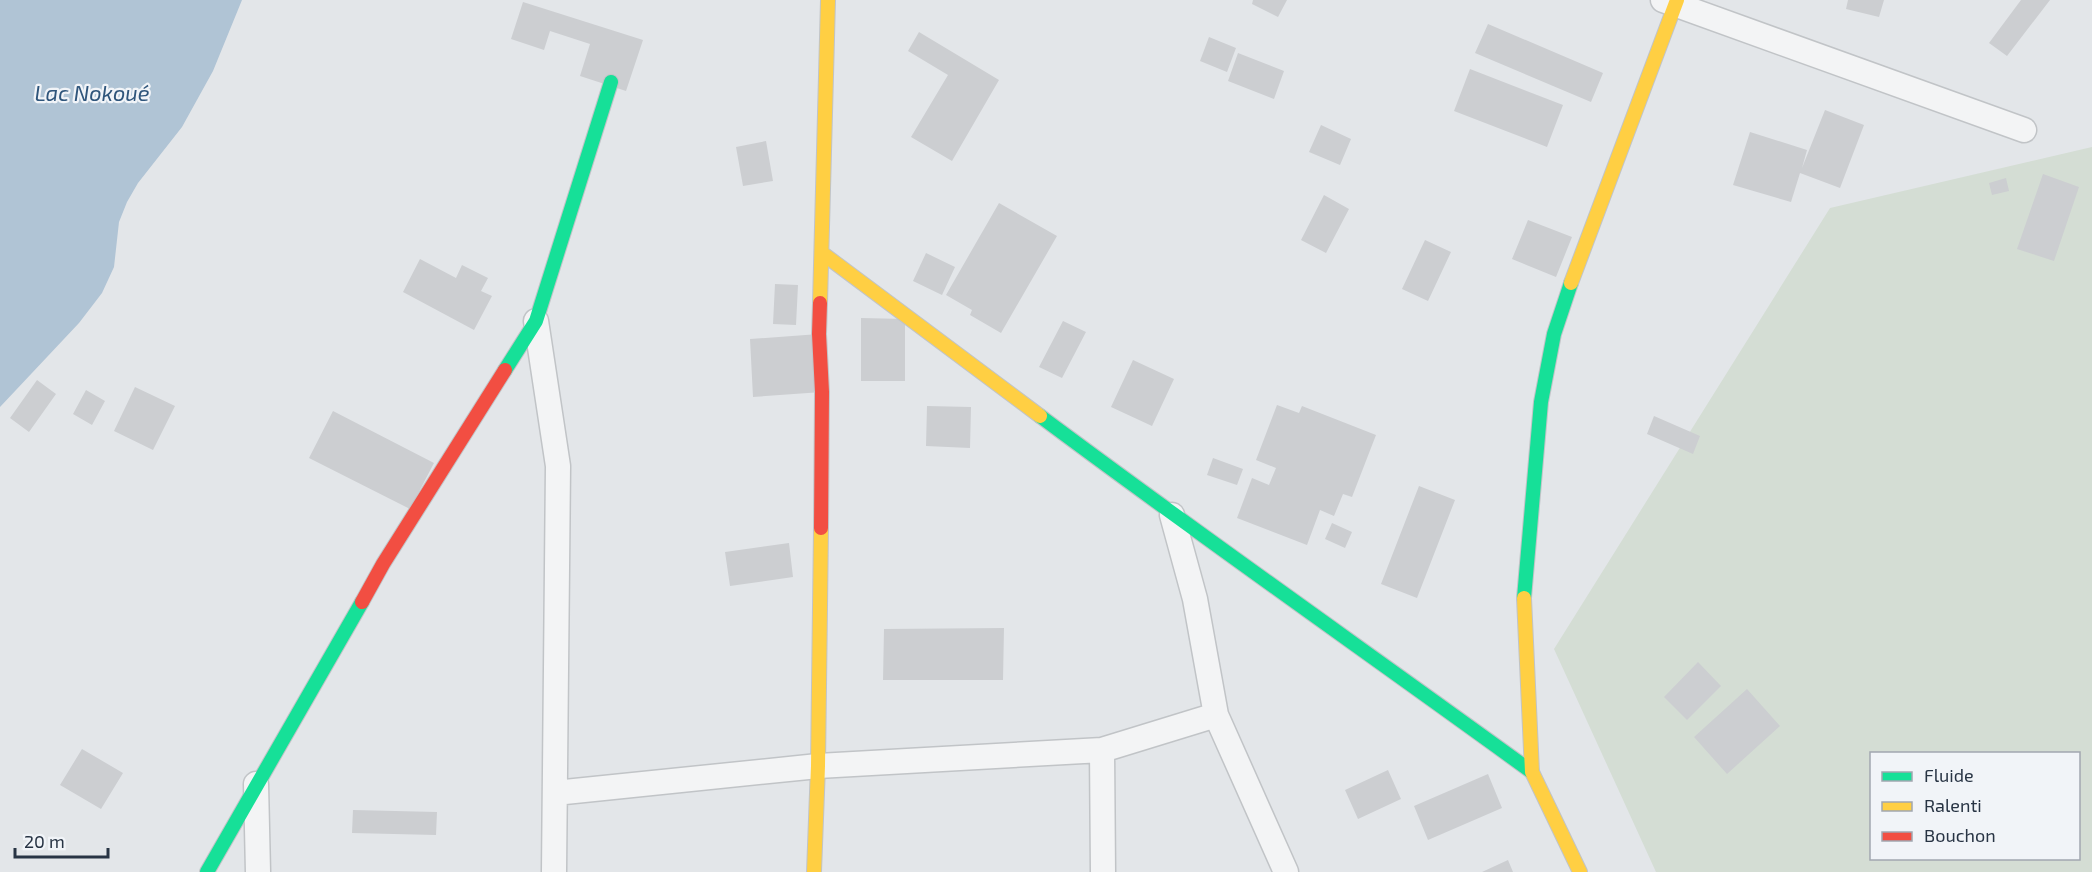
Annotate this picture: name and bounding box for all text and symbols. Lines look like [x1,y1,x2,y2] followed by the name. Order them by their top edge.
[34,79,150,105] water label: Lac Nokoué
[1870,752,2080,860] legend
[1924,764,1974,786] text: Fluide
[1924,794,1982,816] text: Ralenti
[15,821,108,859] scale bar
[1924,824,1996,846] text: Bouchon
[24,830,65,852] text: 20 m

